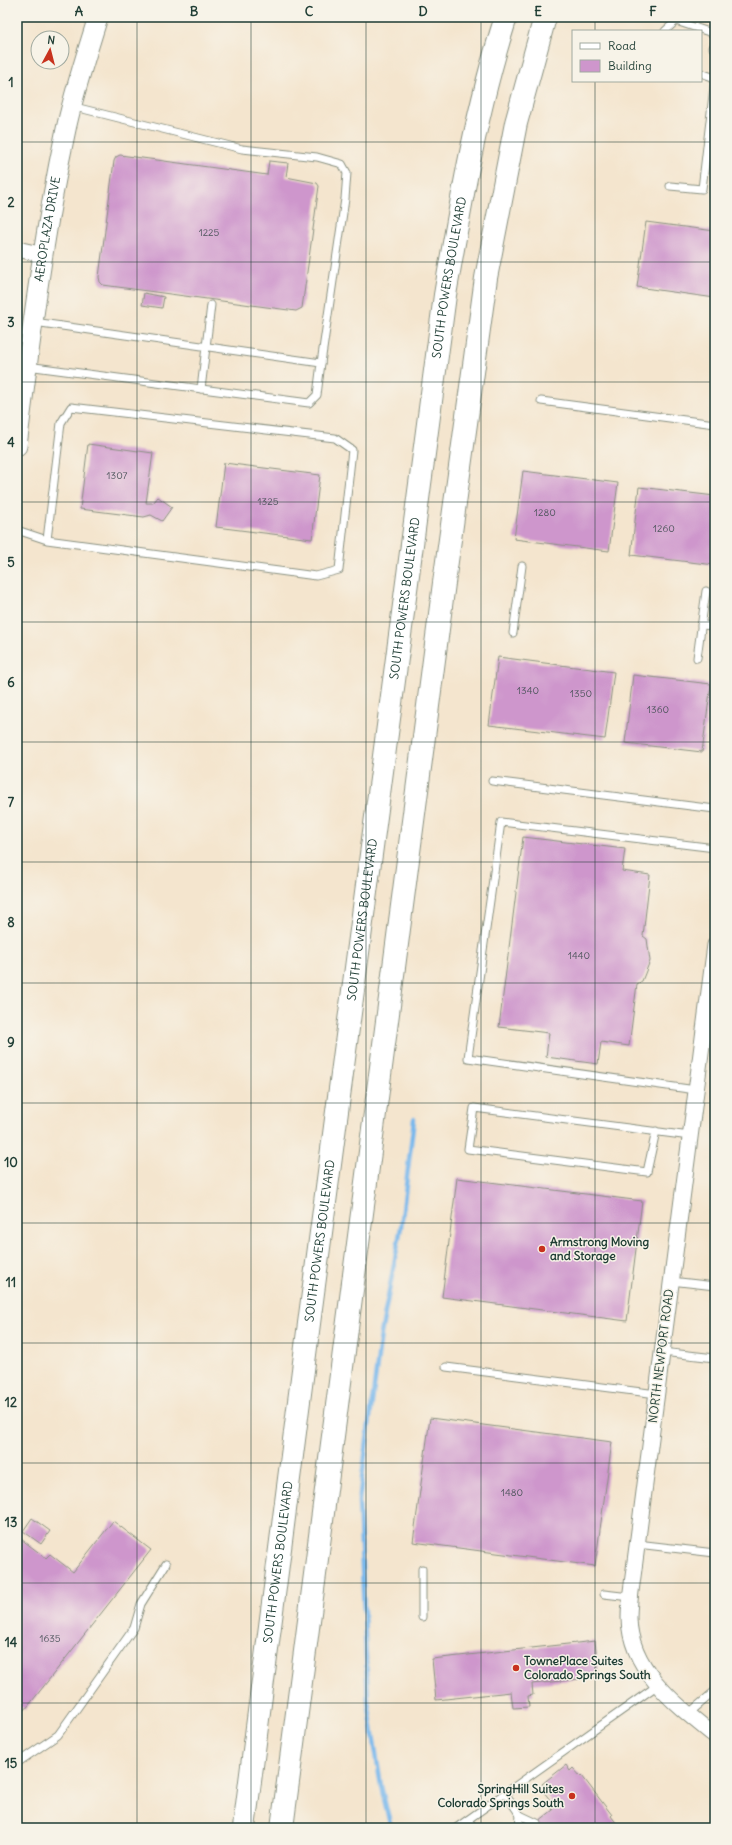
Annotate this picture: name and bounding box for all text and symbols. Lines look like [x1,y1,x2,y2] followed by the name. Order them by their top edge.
[75,3,84,20] text: A
[190,3,199,20] text: B
[305,3,314,20] text: C
[418,3,428,20] text: D
[534,3,542,20] text: E
[649,3,657,20] text: F
[30,30,70,70] north arrow
[572,30,702,82] legend
[47,33,56,47] text: N
[608,38,636,53] text: Road
[608,58,652,73] text: Building
[8,74,14,91] text: 1
[31,175,63,283] street label: AEROPLAZA DRIVE
[7,194,15,211] text: 2
[429,195,469,359] street label: SOUTH POWERS BOULEVARD
[199,226,220,239] house number: 1225
[7,314,15,331] text: 3
[7,434,15,451] text: 4
[107,469,128,482] house number: 1307
[258,495,279,508] house number: 1325
[534,506,556,519] house number: 1280
[386,516,423,680] street label: SOUTH POWERS BOULEVARD
[653,522,675,535] house number: 1260
[7,554,15,571] text: 5
[7,674,15,691] text: 6
[517,684,539,697] house number: 1340
[570,687,592,700] house number: 1350
[647,703,669,716] house number: 1360
[8,794,15,811] text: 7
[344,838,380,1002] street label: SOUTH POWERS BOULEVARD
[7,914,15,931] text: 8
[568,949,590,962] house number: 1440
[7,1034,15,1051] text: 9
[4,1154,18,1171] text: 10
[301,1159,338,1323] street label: SOUTH POWERS BOULEVARD
[550,1234,649,1264] place label: Armstrong Moving and Storage
[537,1244,547,1254] marker: Armstrong Moving and Storage
[6,1274,16,1291] text: 11
[645,1288,676,1424] street label: NORTH NEWPORT ROAD
[5,1394,17,1411] text: 12
[260,1480,296,1644] street label: SOUTH POWERS BOULEVARD
[501,1486,523,1499] house number: 1480
[5,1514,17,1531] text: 13
[39,1632,61,1645] house number: 1635
[5,1634,18,1651] text: 14
[524,1653,651,1683] place label: TownePlace Suites Colorado Springs South
[511,1663,521,1673] marker: TownePlace Suites Colorado Springs South
[5,1755,18,1772] text: 15
[437,1781,565,1811] place label: SpringHill Suites Colorado Springs South
[567,1791,577,1801] marker: SpringHill Suites Colorado Springs South

